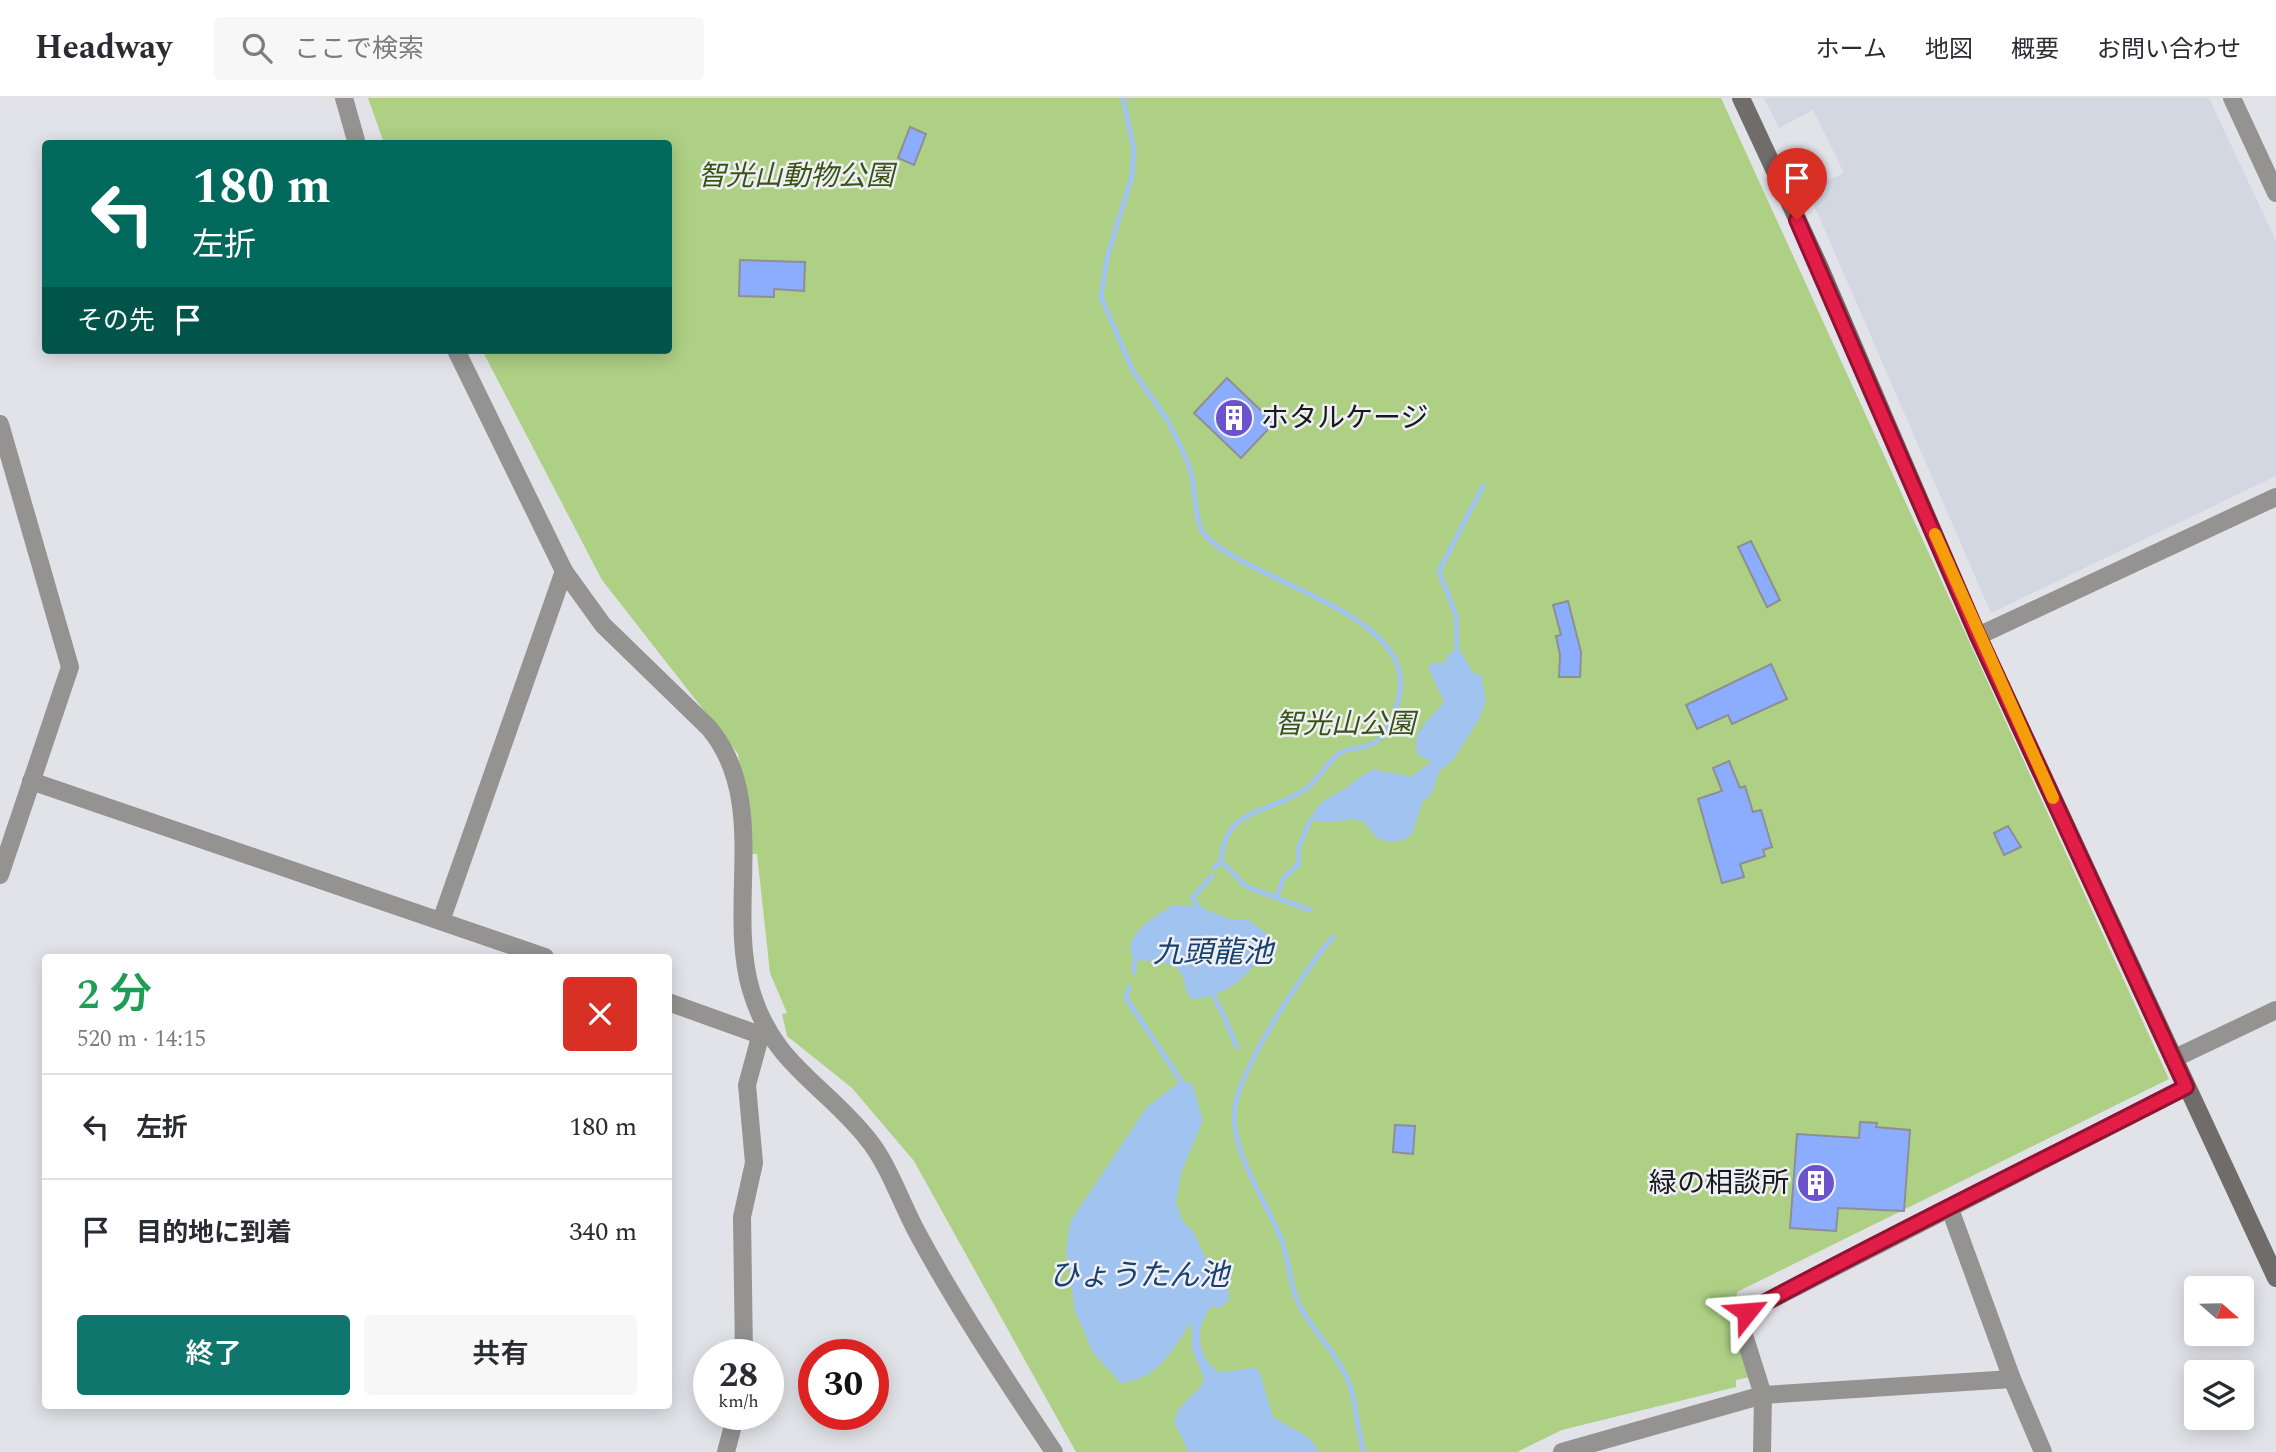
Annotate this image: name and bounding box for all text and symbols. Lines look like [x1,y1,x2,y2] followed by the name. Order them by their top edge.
[214,17,704,80] search box
[35,23,172,73] text: Headway
[238,29,276,67] icon: search
[294,29,424,69] text: ここで検索
[1816,32,1887,68] text: ホーム
[1925,32,1973,68] text: 地図
[2011,32,2059,68] text: 概要
[2097,32,2241,68] text: お問い合わせ
[1767,148,1827,220] pin
[192,150,331,225] text: 180 m
[698,155,898,198] park label: 智光山動物公園
[1778,159,1816,197] icon: arrive
[77,168,168,259] icon: left
[192,221,256,270] text: 左折
[77,301,155,341] text: その先
[169,301,207,339] icon: arrive
[1213,397,1255,439] building icon: ホタルケージ
[1261,397,1428,440] place label: ホタルケージ
[1275,703,1419,746] park label: 智光山公園
[1153,930,1276,976] water label: 九頭龍池
[77,964,152,1027] text: 2 分
[563,977,637,1051] button: close
[77,1022,206,1057] text: 520 m · 14:15
[569,1107,637,1147] text: 180 m
[77,1108,115,1146] icon: left
[136,1108,188,1148] text: 左折
[1649,1162,1789,1205] place label: 緑の相談所
[1795,1162,1837,1204] building icon: 緑の相談所
[569,1212,637,1252] text: 340 m
[77,1213,115,1251] icon: arrive
[136,1213,292,1253] text: 目的地に到着
[1049,1253,1232,1299] water label: ひょうたん池
[1710,1275,1784,1349] position arrow
[2184,1276,2254,1346] north arrow
[2184,1276,2254,1430] map controls
[77,1315,350,1395] button: 終了
[364,1315,637,1395] button: 共有
[798,1339,889,1430] speed limit sign: 30
[719,1349,758,1402] text: 28
[2184,1360,2254,1430] button: layers
[718,1388,759,1415] text: km/h

